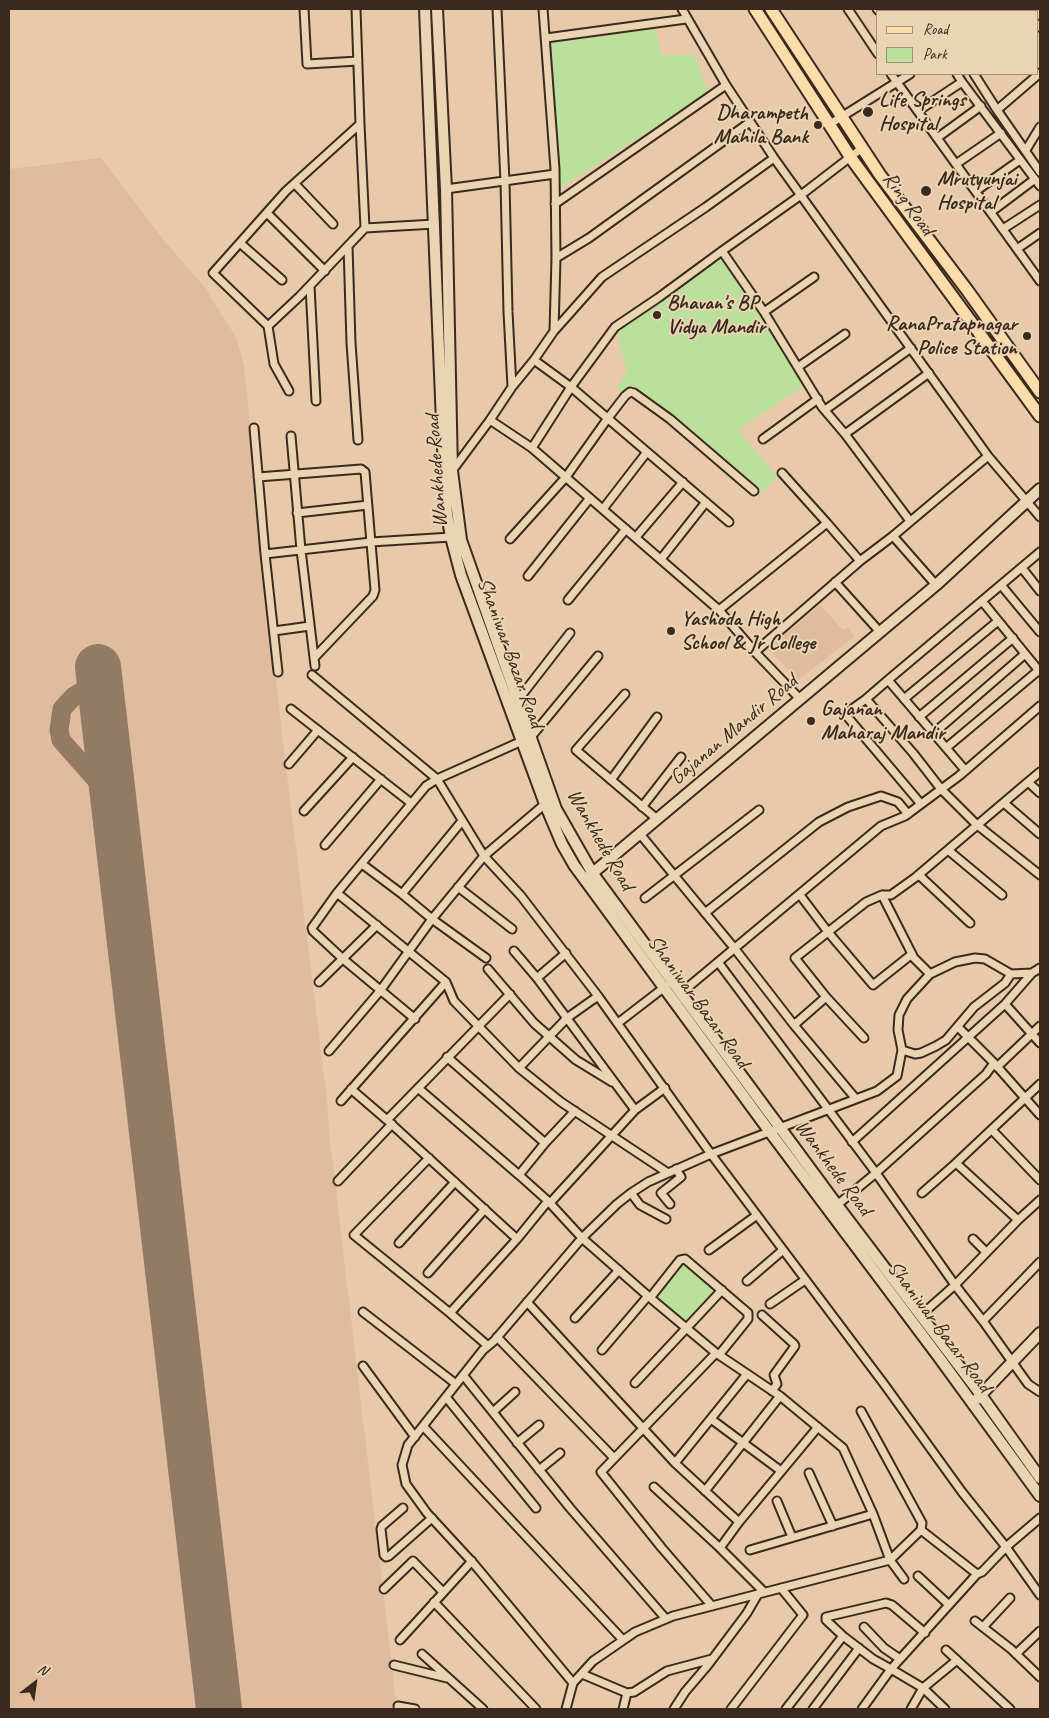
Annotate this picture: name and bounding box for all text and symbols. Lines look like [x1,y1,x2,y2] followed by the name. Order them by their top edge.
[876,10,1039,75] legend
[923,20,948,39] text: Road
[923,45,947,64] text: Park
[879,87,966,137] place label: Life Springs Hospital
[714,100,808,150] place label: Dharampeth Mahila Bank
[861,105,875,119] marker: Life Springs Hospital
[812,119,824,131] marker: Dharampeth Mahila Bank
[937,166,1017,216] place label: Mrutyunjai Hospital
[877,167,939,241] street label: Ring Road
[919,184,933,198] marker: Mrutyunjai Hospital
[667,290,765,340] place label: Bhavan's BP Vidya Mandir
[651,309,663,321] marker: Bhavan's BP Vidya Mandir
[886,311,1017,361] place label: RanaPratapnagar Police Station
[1021,330,1033,342] marker: RanaPratapnagar Police Station
[420,414,454,528] street label: Wankhede Road
[471,574,549,732] street label: Shaniwar Bazar Road
[681,606,815,656] place label: Yashoda High School & Jr College
[665,625,677,637] marker: Yashoda High School & Jr College
[665,669,803,791] street label: Gajanan Mandir Road
[821,696,945,746] place label: Gajanan Maharaj Mandir
[805,715,817,727] marker: Gajanan Maharaj Mandir
[561,785,639,895] street label: Wankhede Road
[641,931,755,1073] street label: Shaniwar Bazar Road
[789,1115,877,1221] street label: Wankhede Road
[881,1256,997,1398] street label: Shaniwar Bazar Road
[10,1658,60,1708] north arrow
[35,1660,51,1679] text: N

